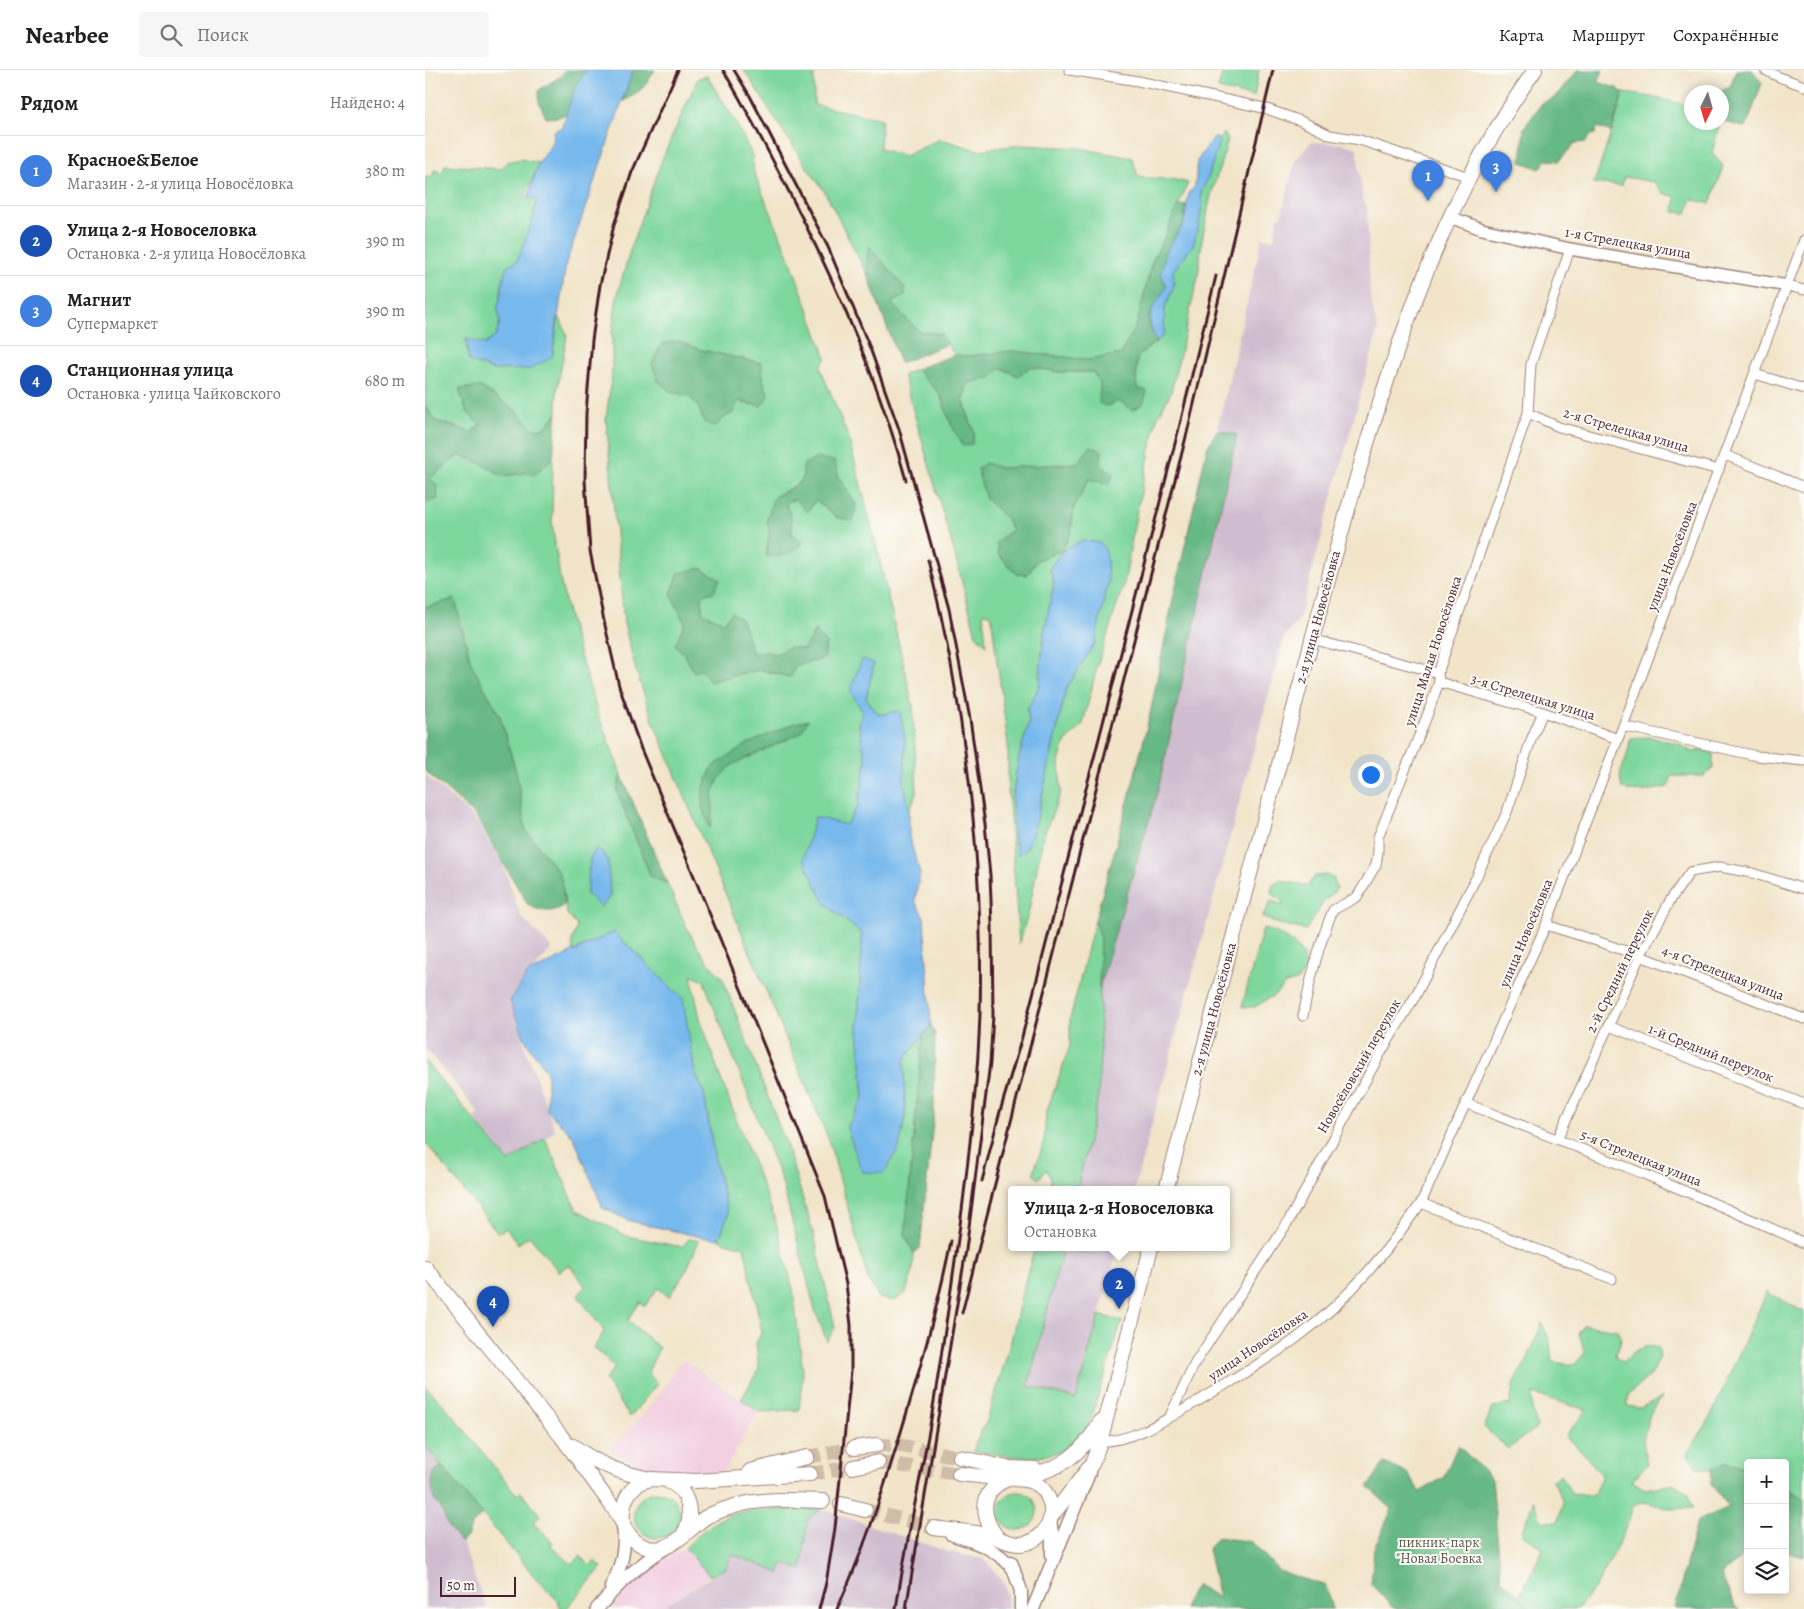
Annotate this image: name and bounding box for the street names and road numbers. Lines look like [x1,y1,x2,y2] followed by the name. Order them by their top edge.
[1563,223,1693,264] street label: 1-я Стрелецкая улица
[1561,403,1692,457] street label: 2-я Стрелецкая улица
[1642,498,1702,614] street label: улица Новосёловка
[1291,548,1345,686] street label: 2-я улица Новосёловка
[1399,573,1466,730] street label: улица Малая Новосёловка
[1469,669,1598,725] street label: 3-я Стрелецкая улица
[1494,875,1558,991] street label: улица Новосёловка
[1582,906,1658,1036] street label: 2-й Средний переулок
[1187,940,1241,1078] street label: 2-я улица Новосёловка
[1659,941,1787,1005] street label: 4-я Стрелецкая улица
[1313,995,1405,1137] street label: Новосёловский переулок
[1646,1019,1776,1087] street label: 1-й Средний переулок
[1578,1125,1705,1191] street label: 5-я Стрелецкая улица
[1204,1304,1312,1386] street label: улица Новосёловка

